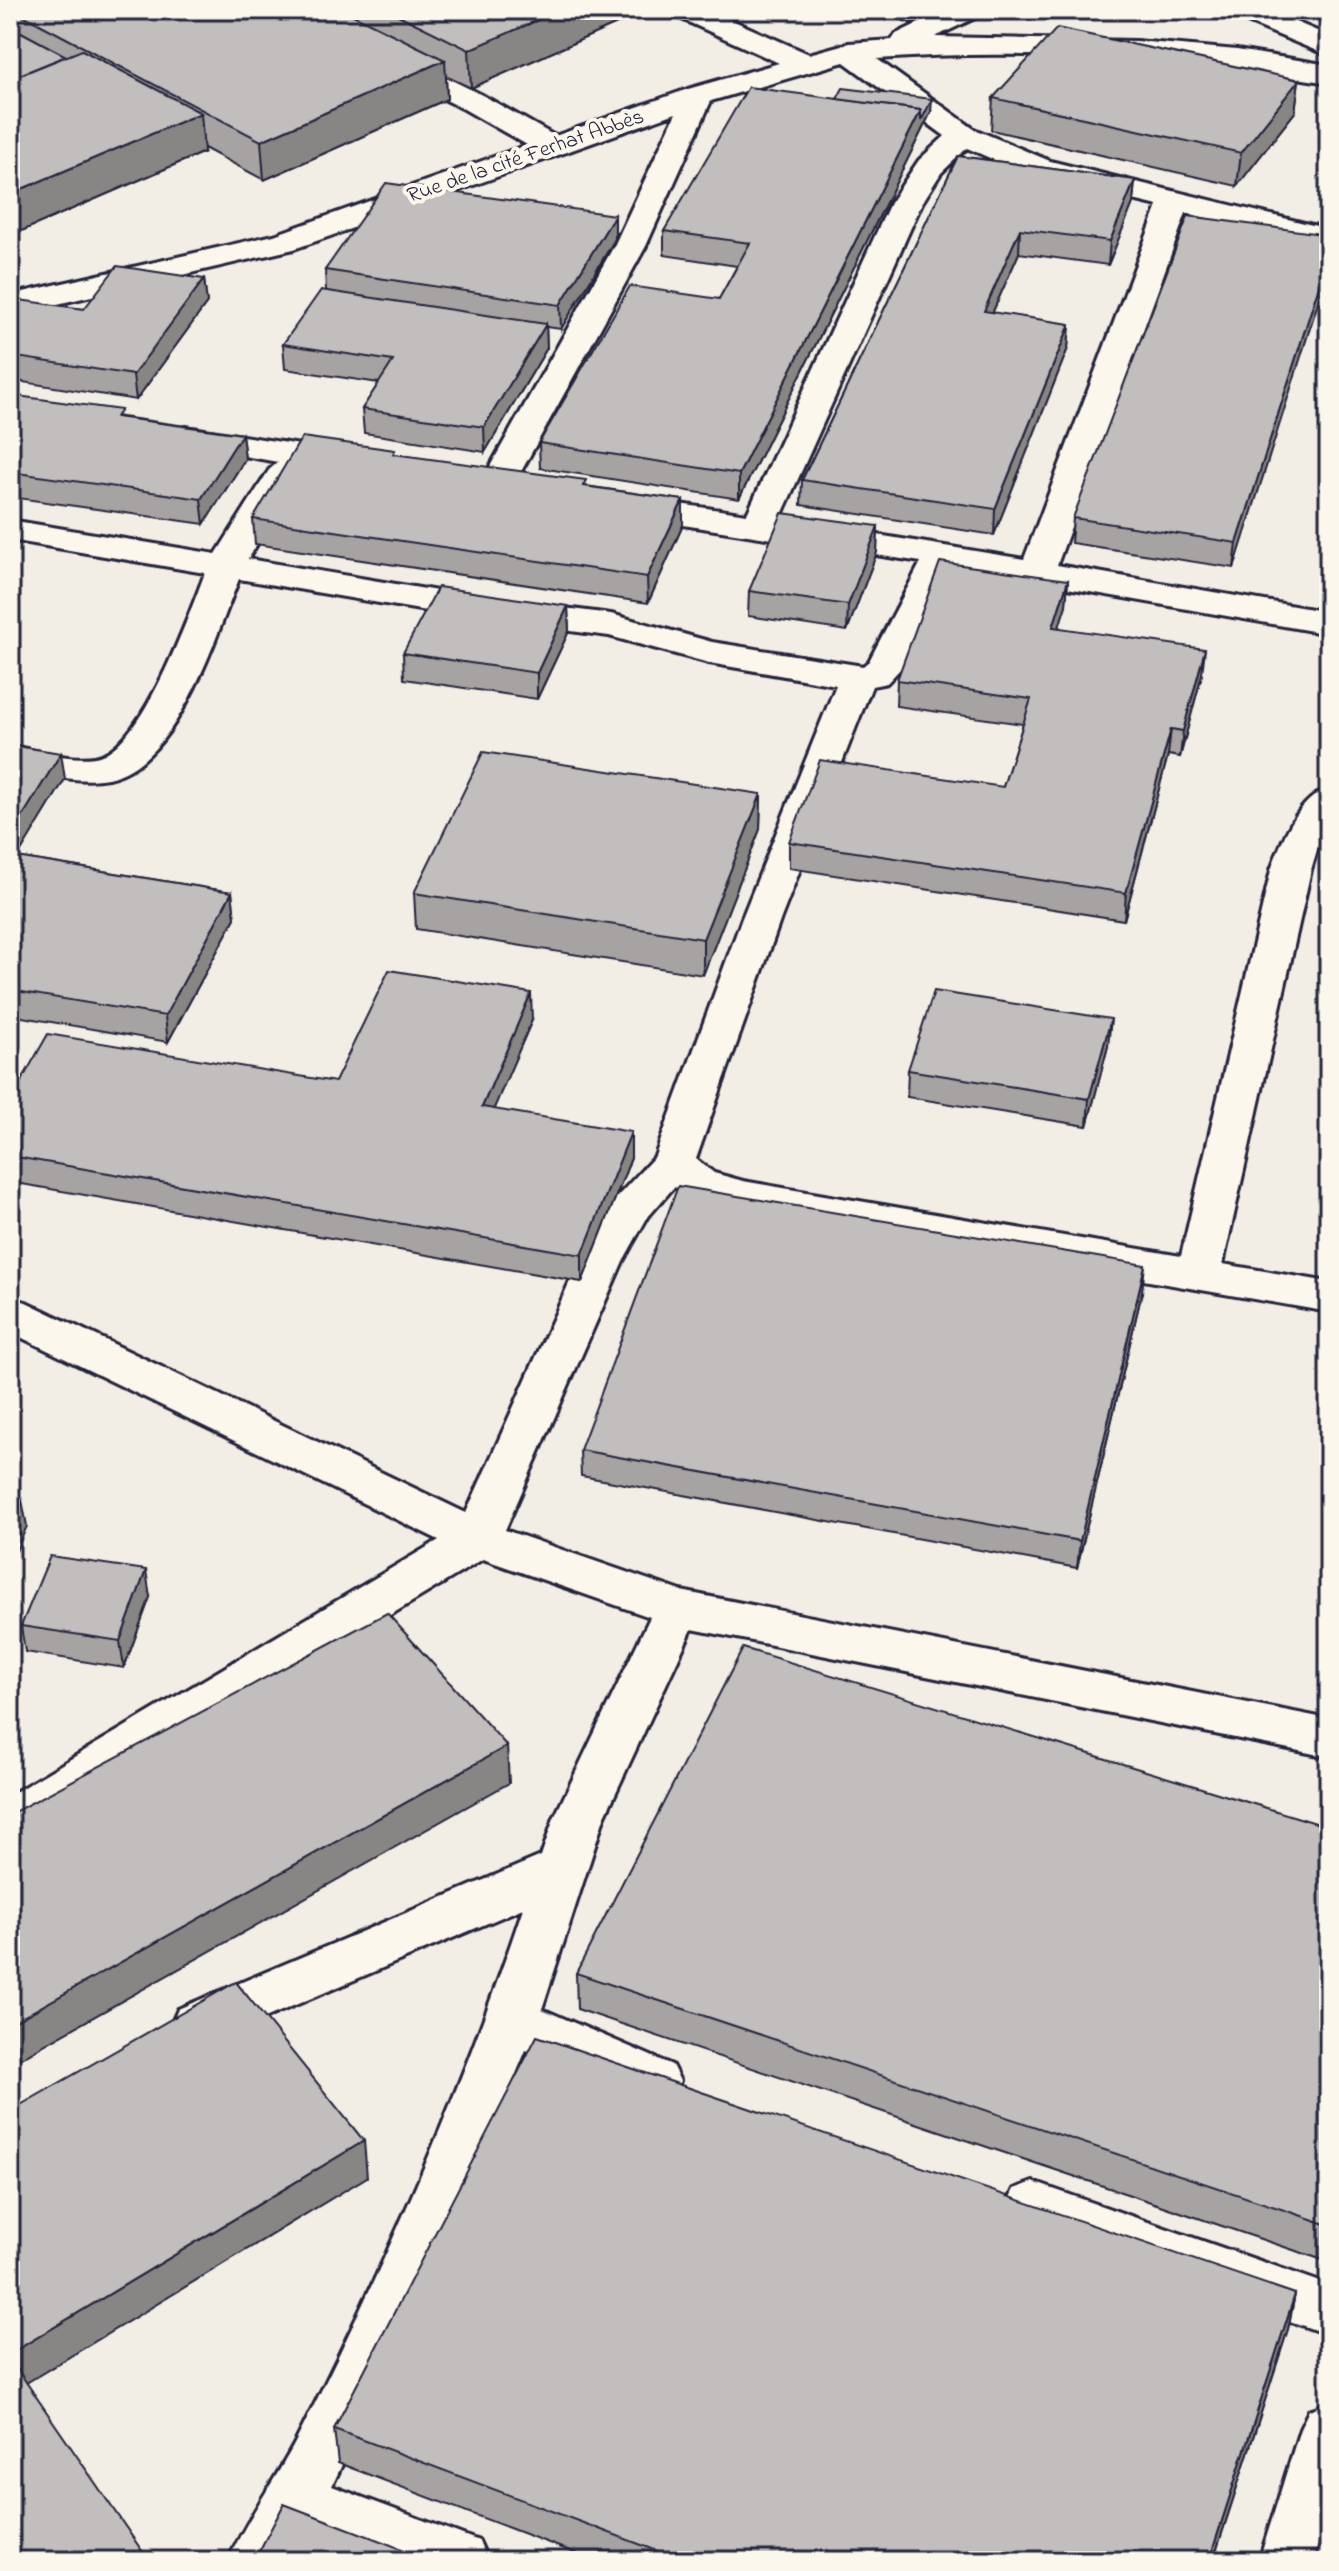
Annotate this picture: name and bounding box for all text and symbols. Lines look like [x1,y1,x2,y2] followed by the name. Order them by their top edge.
[403,101,649,213] street label: Rue de la cité Ferhat Abbès

